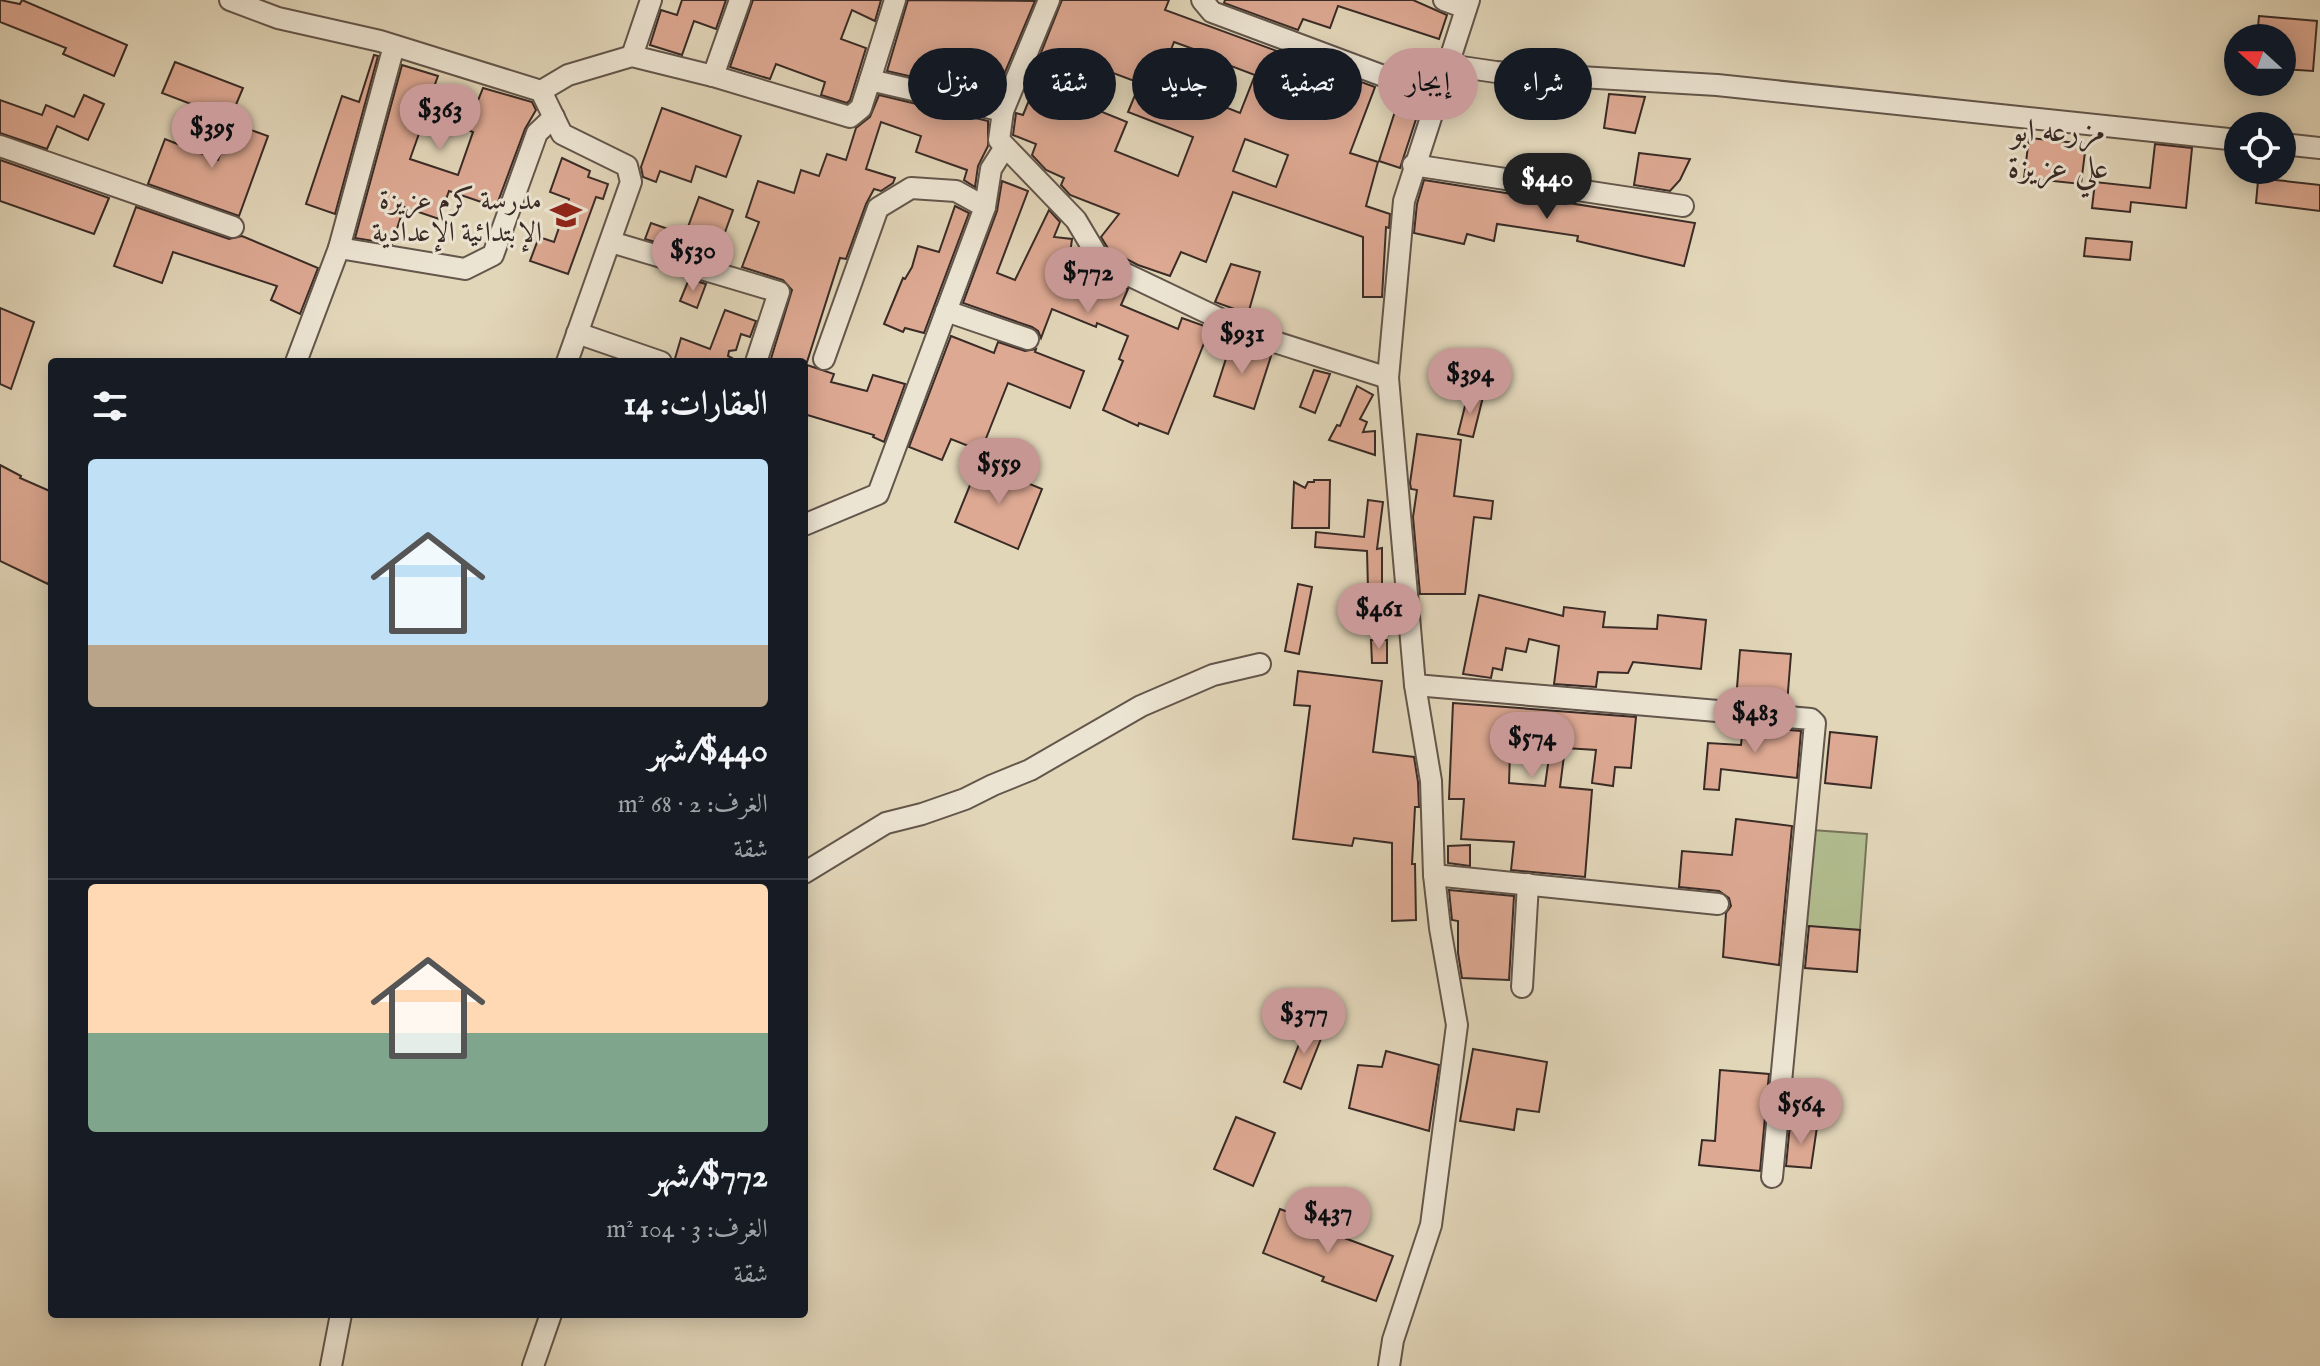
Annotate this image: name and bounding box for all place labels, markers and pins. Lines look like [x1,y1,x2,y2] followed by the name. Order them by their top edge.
[393,84,487,152] pin: $363
[165,102,259,170] pin: $395
[1500,153,1594,221] pin: $440
[372,184,542,253] place label: مدرسة كرم عزيزة الإبتدائية الإعدادية
[549,198,583,232] school or university icon: مدرسة كرم عزيزة الإبتدائية الإعدادية
[646,225,740,293] pin: $530
[1041,247,1135,315] pin: $772
[1195,308,1289,376] pin: $931
[1423,348,1517,416] pin: $394
[952,438,1046,506] pin: $559
[1332,583,1426,651] pin: $461
[1708,687,1802,755] pin: $483
[1485,712,1579,780] pin: $574
[1257,988,1351,1056] pin: $377
[1754,1078,1848,1146] pin: $564
[1281,1187,1375,1255] pin: $437

